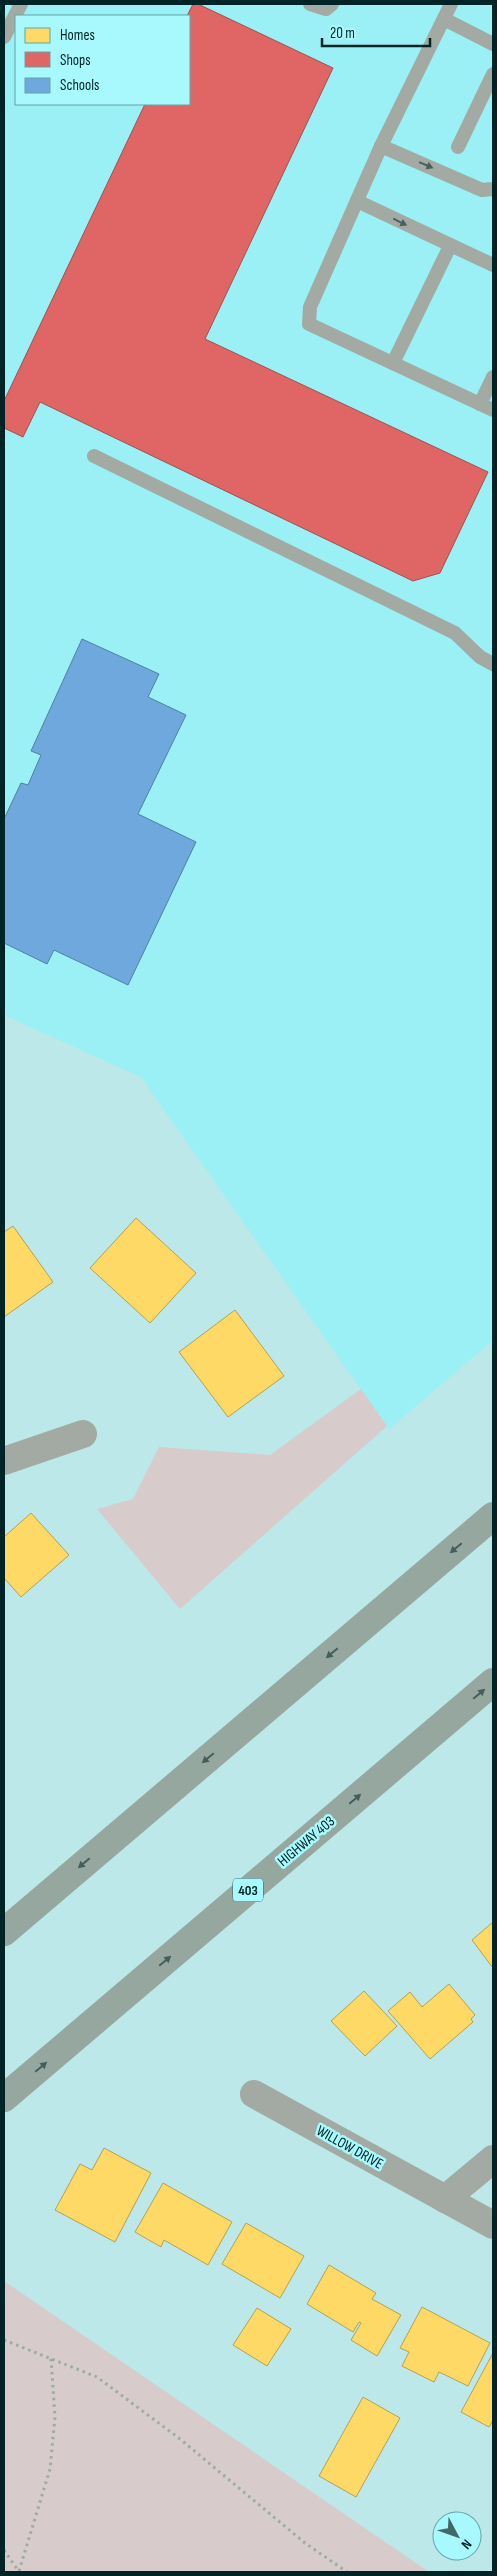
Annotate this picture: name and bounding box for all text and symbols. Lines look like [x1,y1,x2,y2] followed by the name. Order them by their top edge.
[15,15,190,105] legend
[322,15,430,47] scale bar
[330,24,355,43] text: 20 m
[60,26,95,45] text: Homes
[60,51,91,70] text: Shops
[60,76,99,95] text: Schools
[419,162,433,170] one-way arrow
[393,218,408,227] one-way arrow
[450,1542,463,1553] one-way arrow
[326,1647,339,1658] one-way arrow
[473,1689,485,1700] one-way arrow
[203,1752,215,1764] one-way arrow
[348,1794,361,1805] one-way arrow
[274,1812,339,1871] street label: HIGHWAY 403
[79,1857,91,1869] one-way arrow
[233,1878,263,1902] road number: 403
[158,1956,171,1967] one-way arrow
[34,2061,47,2072] one-way arrow
[313,2121,386,2174] street label: WILLOW DRIVE
[432,2511,482,2561] north arrow
[458,2536,475,2553] text: N

